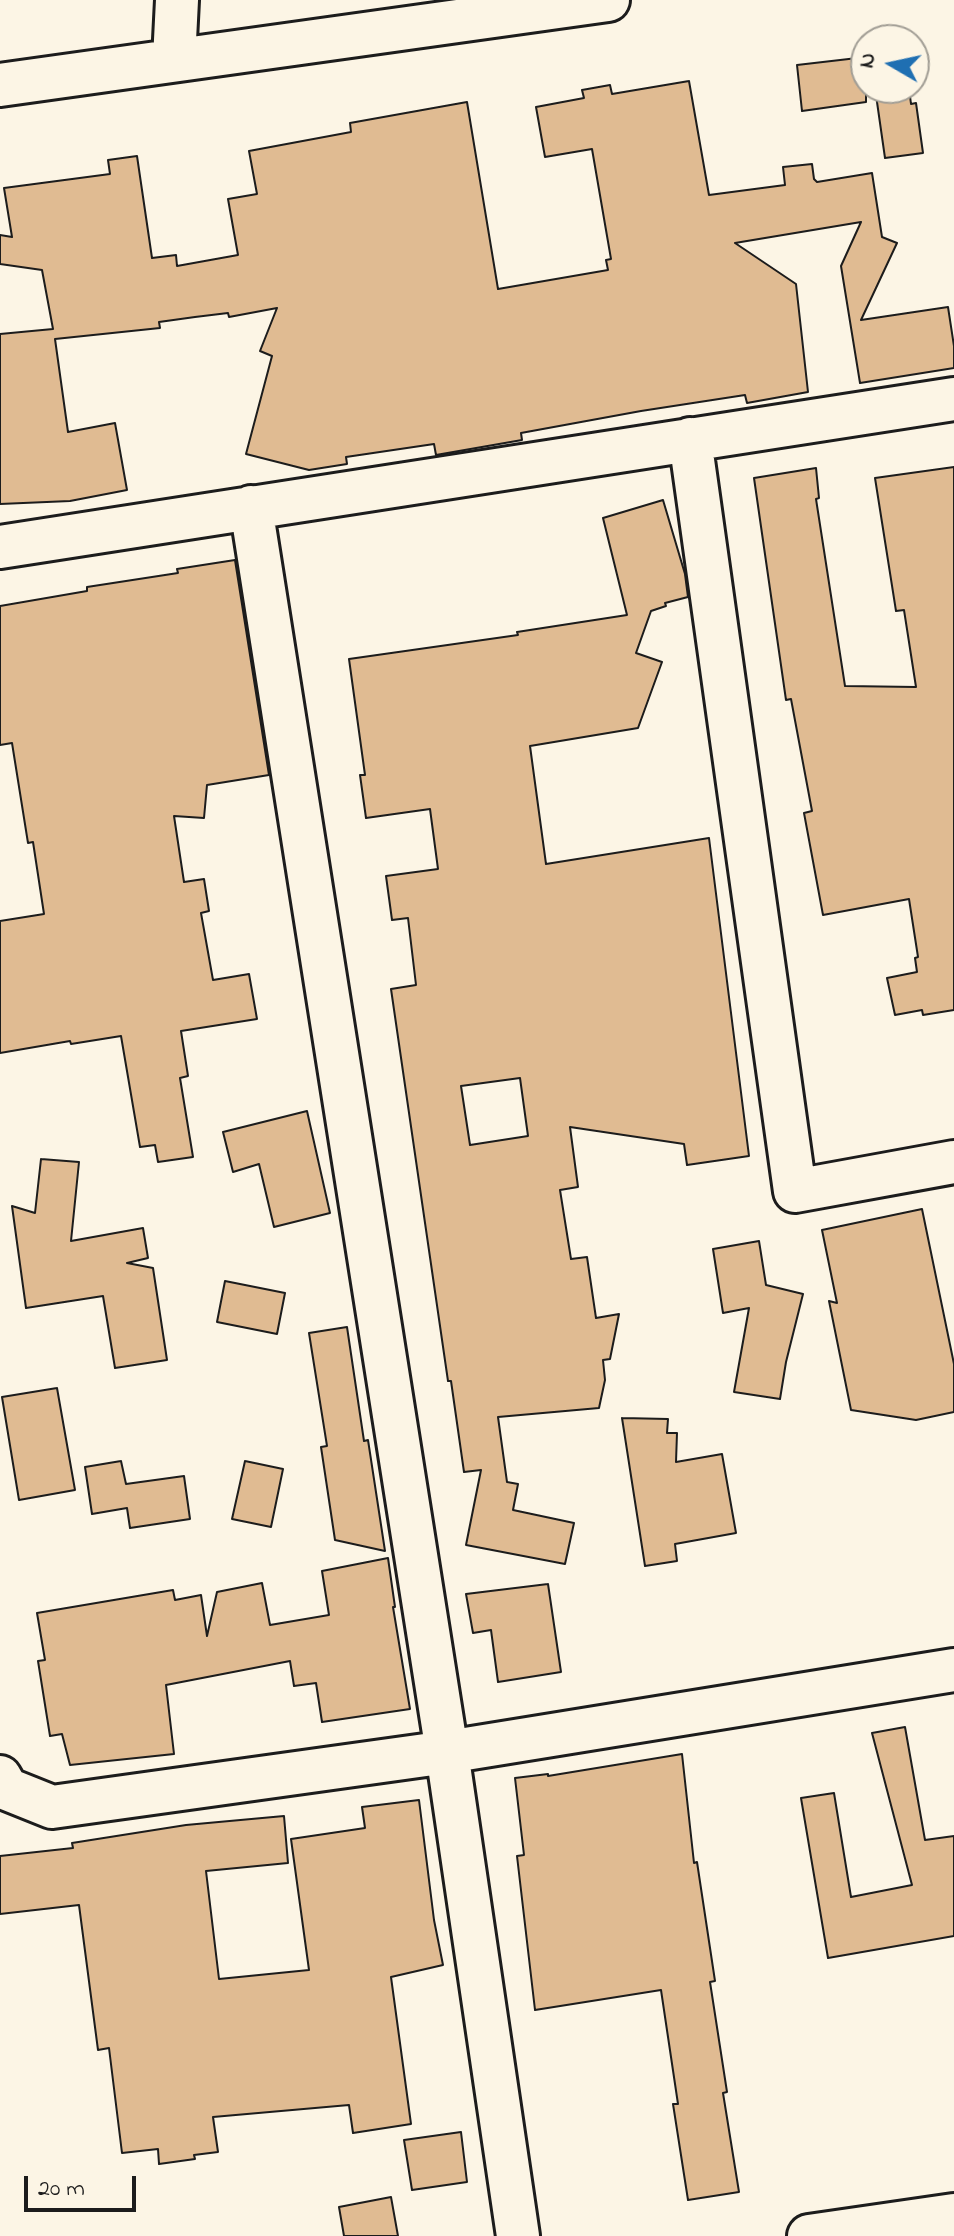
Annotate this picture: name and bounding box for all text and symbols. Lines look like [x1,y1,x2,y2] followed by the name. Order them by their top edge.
[850,24,930,104] north arrow
[851,51,885,70] text: N
[28,2160,140,2210] scale bar
[38,2172,85,2207] text: 20 m

